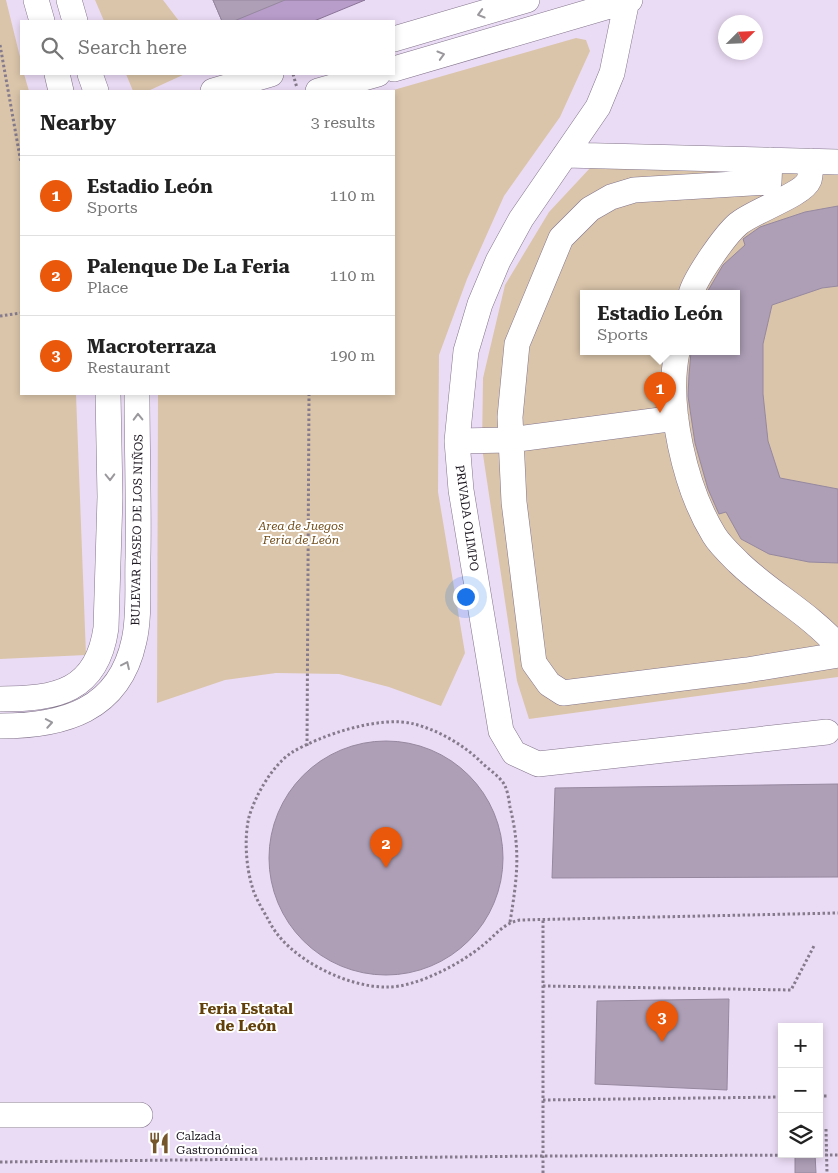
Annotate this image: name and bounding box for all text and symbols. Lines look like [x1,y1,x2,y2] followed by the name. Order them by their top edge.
[477,8,485,18] one-way arrow
[718,15,763,60] north arrow
[20,20,395,75] search box
[38,34,66,62] icon: search
[78,36,187,59] text: Search here
[436,51,444,61] one-way arrow
[40,111,116,135] text: Nearby
[311,113,375,132] text: 3 results
[87,175,213,198] text: Estadio León
[52,186,60,205] text: 1
[329,186,375,205] text: 110 m
[87,198,138,217] text: Sports
[87,255,290,278] text: Palenque De La Feria
[52,266,60,285] text: 2
[329,266,375,285] text: 110 m
[87,278,128,297] text: Place
[580,290,740,355] popup
[597,302,723,325] text: Estadio León
[597,325,648,344] text: Sports
[87,335,216,358] text: Macroterraza
[52,346,60,365] text: 3
[329,346,375,365] text: 190 m
[87,358,170,377] text: Restaurant
[644,372,676,413] pin: 1
[133,413,143,420] one-way arrow
[128,434,146,626] street label: BULEVAR PASEO DE LOS NIÑOS
[453,464,481,572] street label: PRIVADA OLIMPO
[104,474,115,482] one-way arrow
[257,519,344,547] park label: Area de Juegos Feria de León
[453,584,479,610] your location
[120,661,130,670] one-way arrow
[44,718,53,728] one-way arrow
[370,827,402,868] pin: 2
[199,1000,293,1035] district label: Feria Estatal de León
[646,1001,678,1042] pin: 3
[778,1023,823,1158] map controls
[778,1023,823,1068] button: +
[778,1068,823,1113] button: −
[778,1113,823,1158] button: layers
[176,1129,258,1157] place label: Calzada Gastronómica
[146,1130,172,1156] restaurant icon: Calzada Gastronómica

